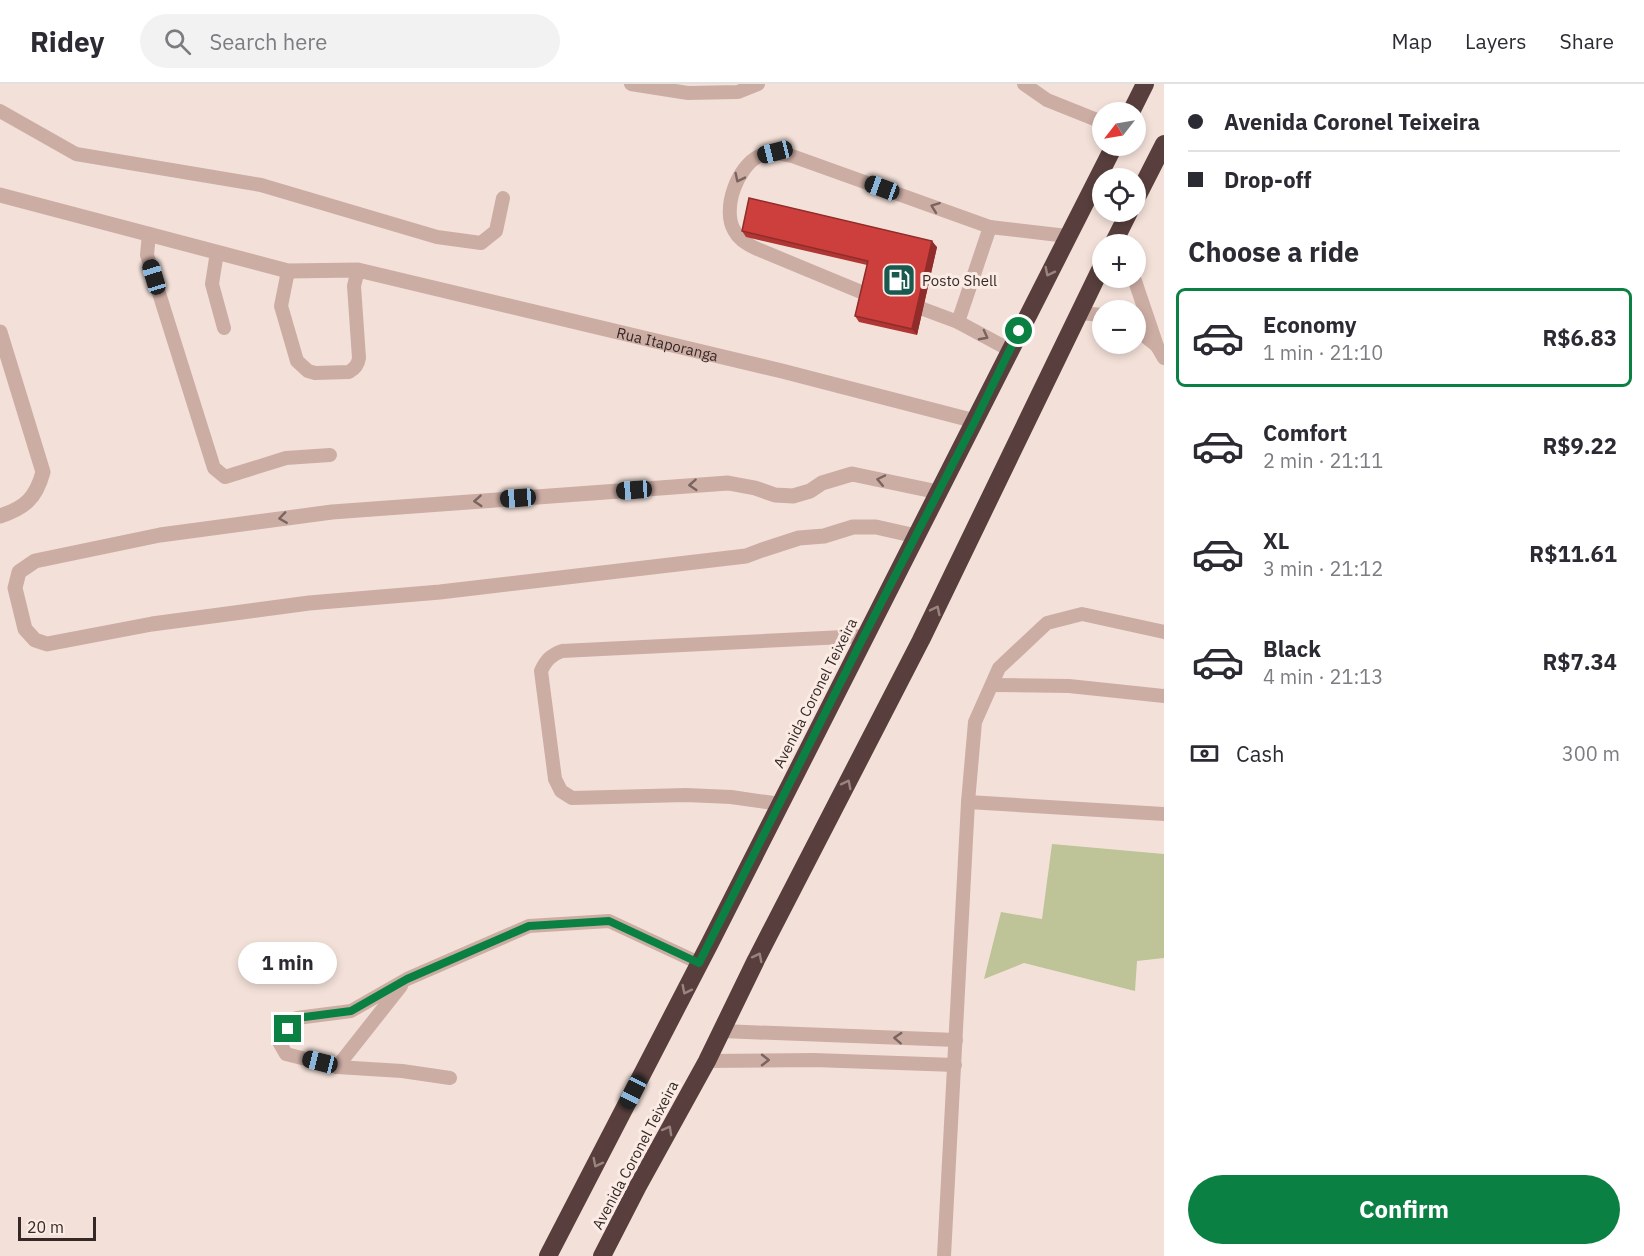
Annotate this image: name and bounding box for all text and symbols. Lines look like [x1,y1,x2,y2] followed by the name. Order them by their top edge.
[140,14,560,68] search box
[30,23,104,60] text: Ridey
[161,25,194,58] icon: search
[209,27,327,56] text: Search here
[1392,27,1432,55] text: Map
[1465,27,1527,55] text: Layers
[1560,27,1614,55] text: Share
[1092,102,1146,156] north arrow
[1092,102,1146,354] map controls
[1224,107,1480,136] text: Avenida Coronel Teixeira
[755,139,795,165] car
[1224,165,1311,194] text: Drop-off
[1092,168,1146,222] button: locate
[735,172,747,183] one-way arrow
[862,173,902,203] car
[930,202,941,215] one-way arrow
[1092,234,1146,288] button: +
[1188,234,1359,269] text: Choose a ride
[140,257,168,297] car
[881,262,917,298] fuel station icon: Posto Shell
[1045,266,1056,277] one-way arrow
[922,271,997,290] place label: Posto Shell
[1092,300,1146,354] button: −
[1263,310,1357,339] text: Economy
[1191,311,1245,365] icon: car
[1005,317,1032,344] route start
[615,322,720,365] street label: Rua Itaporanga
[1543,323,1617,352] text: R$6.83
[978,329,988,340] one-way arrow
[1263,339,1383,366] text: 1 min · 21:10
[1263,418,1347,447] text: Comfort
[1191,419,1245,473] icon: car
[1543,431,1617,460] text: R$9.22
[1263,447,1383,474] text: 2 min · 21:11
[876,475,886,488] one-way arrow
[689,479,698,492] one-way arrow
[615,480,653,500] car
[499,488,537,508] car
[473,494,482,507] one-way arrow
[279,512,288,524] one-way arrow
[1263,526,1289,555] text: XL
[1191,527,1245,581] icon: car
[1529,539,1617,568] text: R$11.61
[1263,555,1383,582] text: 3 min · 21:12
[928,605,940,616] one-way arrow
[769,615,861,771] street label: Avenida Coronel Teixeira
[1263,634,1321,663] text: Black
[1191,635,1245,689] icon: car
[1543,647,1617,676] text: R$7.34
[1263,663,1383,690] text: 4 min · 21:13
[1188,737,1221,770] icon: cash
[1236,739,1285,768] text: Cash
[1562,740,1620,767] text: 300 m
[840,779,851,790] one-way arrow
[238,942,338,984] callout: 1 min
[261,949,314,976] text: 1 min
[750,952,762,963] one-way arrow
[681,983,693,994] one-way arrow
[274,1015,301,1042] route end
[893,1031,902,1044] one-way arrow
[300,1049,340,1075] car
[761,1054,770,1067] one-way arrow
[617,1072,649,1112] car
[588,1077,682,1233] street label: Avenida Coronel Teixeira
[661,1126,673,1136] one-way arrow
[592,1157,604,1168] one-way arrow
[1188,1175,1620,1244] button: Confirm
[18,1214,96,1242] scale bar
[27,1217,64,1237] text: 20 m

